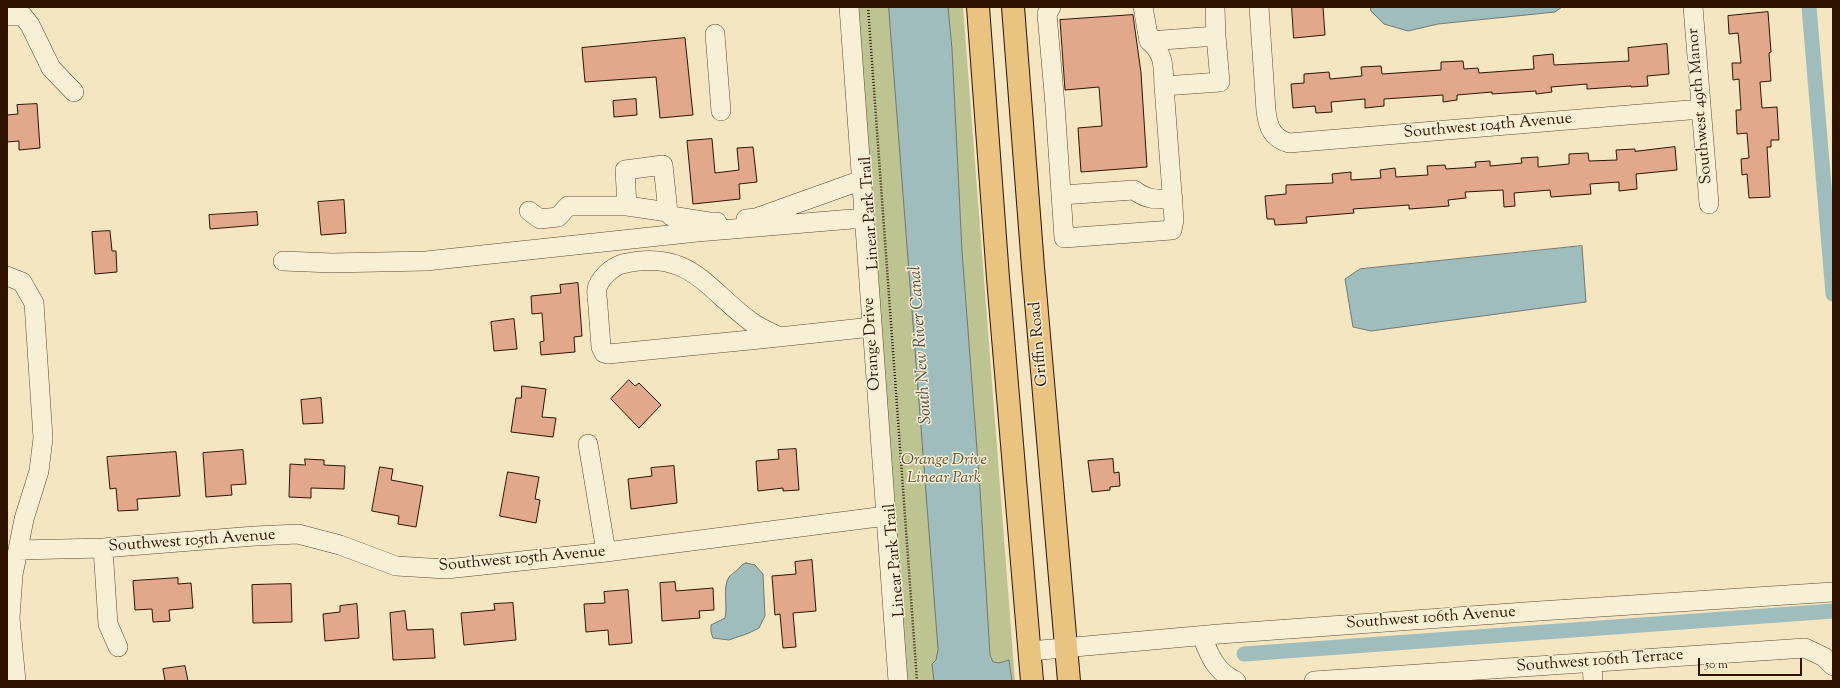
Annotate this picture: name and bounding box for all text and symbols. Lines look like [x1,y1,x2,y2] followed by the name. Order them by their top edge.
[1685,27,1717,185] street label: Southwest 49th Manor
[1403,110,1573,144] street label: Southwest 104th Avenue
[857,156,885,270] street label: Linear Park Trail
[906,265,938,425] water label: South New River Canal
[860,297,886,391] street label: Orange Drive
[1027,301,1053,387] street label: Griffin Road
[901,451,987,489] park label: Orange Drive Linear Park
[881,503,911,617] street label: Linear Park Trail
[108,527,276,557] street label: Southwest 105th Avenue
[438,543,606,577] street label: Southwest 105th Avenue
[1346,604,1516,634] street label: Southwest 106th Avenue
[1516,647,1684,677] street label: Southwest 106th Terrace
[1700,650,1804,676] scale bar
[1705,656,1728,674] text: 50 m

